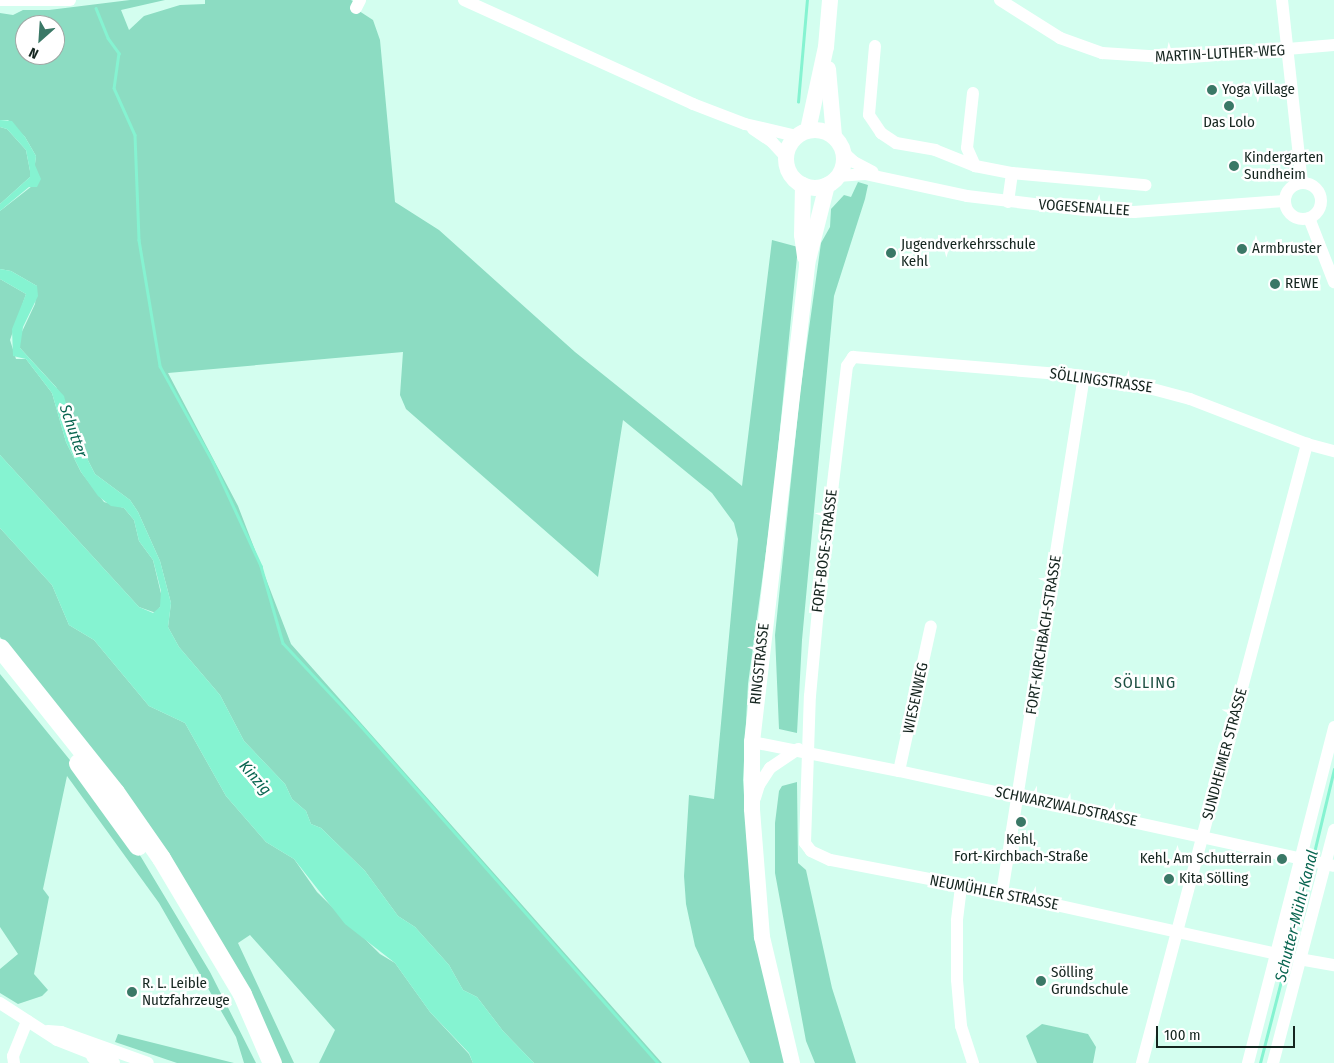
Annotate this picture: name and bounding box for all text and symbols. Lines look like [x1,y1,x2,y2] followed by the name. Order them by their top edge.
[15,15,65,65] north arrow
[1155,42,1285,66] street label: MARTIN-LUTHER-WEG
[26,44,41,63] text: N
[1222,81,1295,99] place label: Yoga Village
[1206,84,1218,96] marker: Yoga Village
[1223,100,1235,112] marker: Das Lolo
[1203,114,1255,132] place label: Das Lolo
[1244,148,1323,183] place label: Kindergarten Sundheim
[1228,160,1240,172] marker: Kindergarten Sundheim
[1038,196,1130,220] street label: VOGESENALLEE
[901,235,1036,270] place label: Jugendverkehrsschule Kehl
[1252,240,1321,258] place label: Armbruster
[1236,243,1248,255] marker: Armbruster
[885,247,897,259] marker: Jugendverkehrsschule Kehl
[1285,275,1318,293] place label: REWE
[1269,278,1281,290] marker: REWE
[1048,365,1154,397] street label: SÖLLINGSTRASSE
[55,402,91,460] water label: Schutter
[809,488,841,614] street label: FORT-BOSE-STRASSE
[1022,554,1066,716] street label: FORT-KIRCHBACH-STRASSE
[747,622,773,706] street label: RINGSTRASSE
[900,661,932,735] street label: WIESENWEG
[1113,673,1177,693] district label: SÖLLING
[1199,686,1251,822] street label: SUNDHEIMER STRASSE
[235,757,275,799] water label: Kinzig
[993,783,1139,831] street label: SCHWARZWALDSTRASSE
[1015,816,1027,828] marker: Kehl, Fort-Kirchbach-Straße
[954,830,1088,865] place label: Kehl, Fort-Kirchbach-Straße
[1271,848,1323,984] water label: Schutter-Mühl-Kanal
[1140,850,1272,868] place label: Kehl, Am Schutterrain
[1276,853,1288,865] marker: Kehl, Am Schutterrain
[1179,870,1248,888] place label: Kita Sölling
[928,872,1060,914] street label: NEUMÜHLER STRASSE
[1163,873,1175,885] marker: Kita Sölling
[1051,963,1128,998] place label: Sölling Grundschule
[142,974,230,1009] place label: R. L. Leible Nutzfahrzeuge
[1035,975,1047,987] marker: Sölling Grundschule
[126,986,138,998] marker: R. L. Leible Nutzfahrzeuge
[1159,1016,1298,1048] scale bar
[1164,1026,1201,1044] text: 100 m

